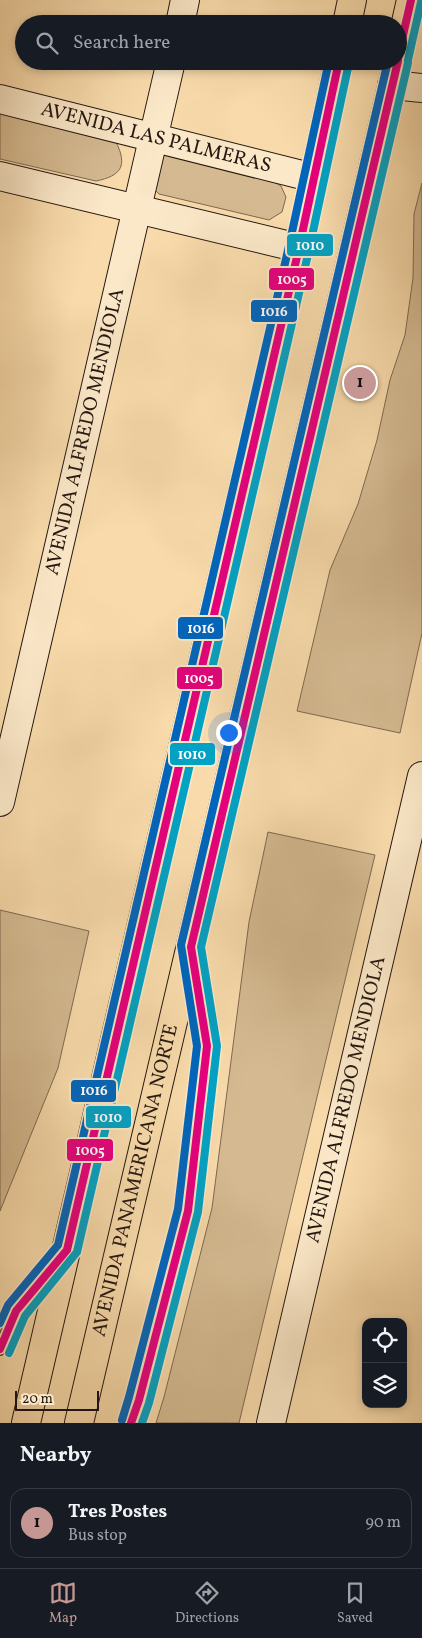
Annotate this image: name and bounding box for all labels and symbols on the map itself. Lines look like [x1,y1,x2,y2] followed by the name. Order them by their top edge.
[38,96,274,181] street label: AVENIDA LAS PALMERAS
[286,233,334,257] line badge: 1010
[296,237,325,256] text: 1010
[268,267,315,291] line badge: 1005
[277,271,307,290] text: 1005
[39,285,132,578] street label: AVENIDA ALFREDO MENDIOLA
[250,299,298,323] line badge: 1016
[260,303,288,322] text: 1016
[344,364,376,402] pin: 1
[177,616,224,640] line badge: 1016
[187,620,215,639] text: 1016
[176,666,223,690] line badge: 1005
[184,670,214,689] text: 1005
[216,720,242,746] your location
[169,742,216,766] line badge: 1010
[178,746,207,765] text: 1010
[299,953,393,1246] street label: AVENIDA ALFREDO MENDIOLA
[86,1022,186,1340] street label: AVENIDA PANAMERICANA NORTE
[70,1079,117,1103] line badge: 1016
[80,1082,108,1101] text: 1016
[85,1105,132,1129] line badge: 1010
[94,1109,123,1128] text: 1010
[66,1138,114,1162] line badge: 1005
[75,1142,105,1161] text: 1005
[15,1388,99,1411] scale bar

